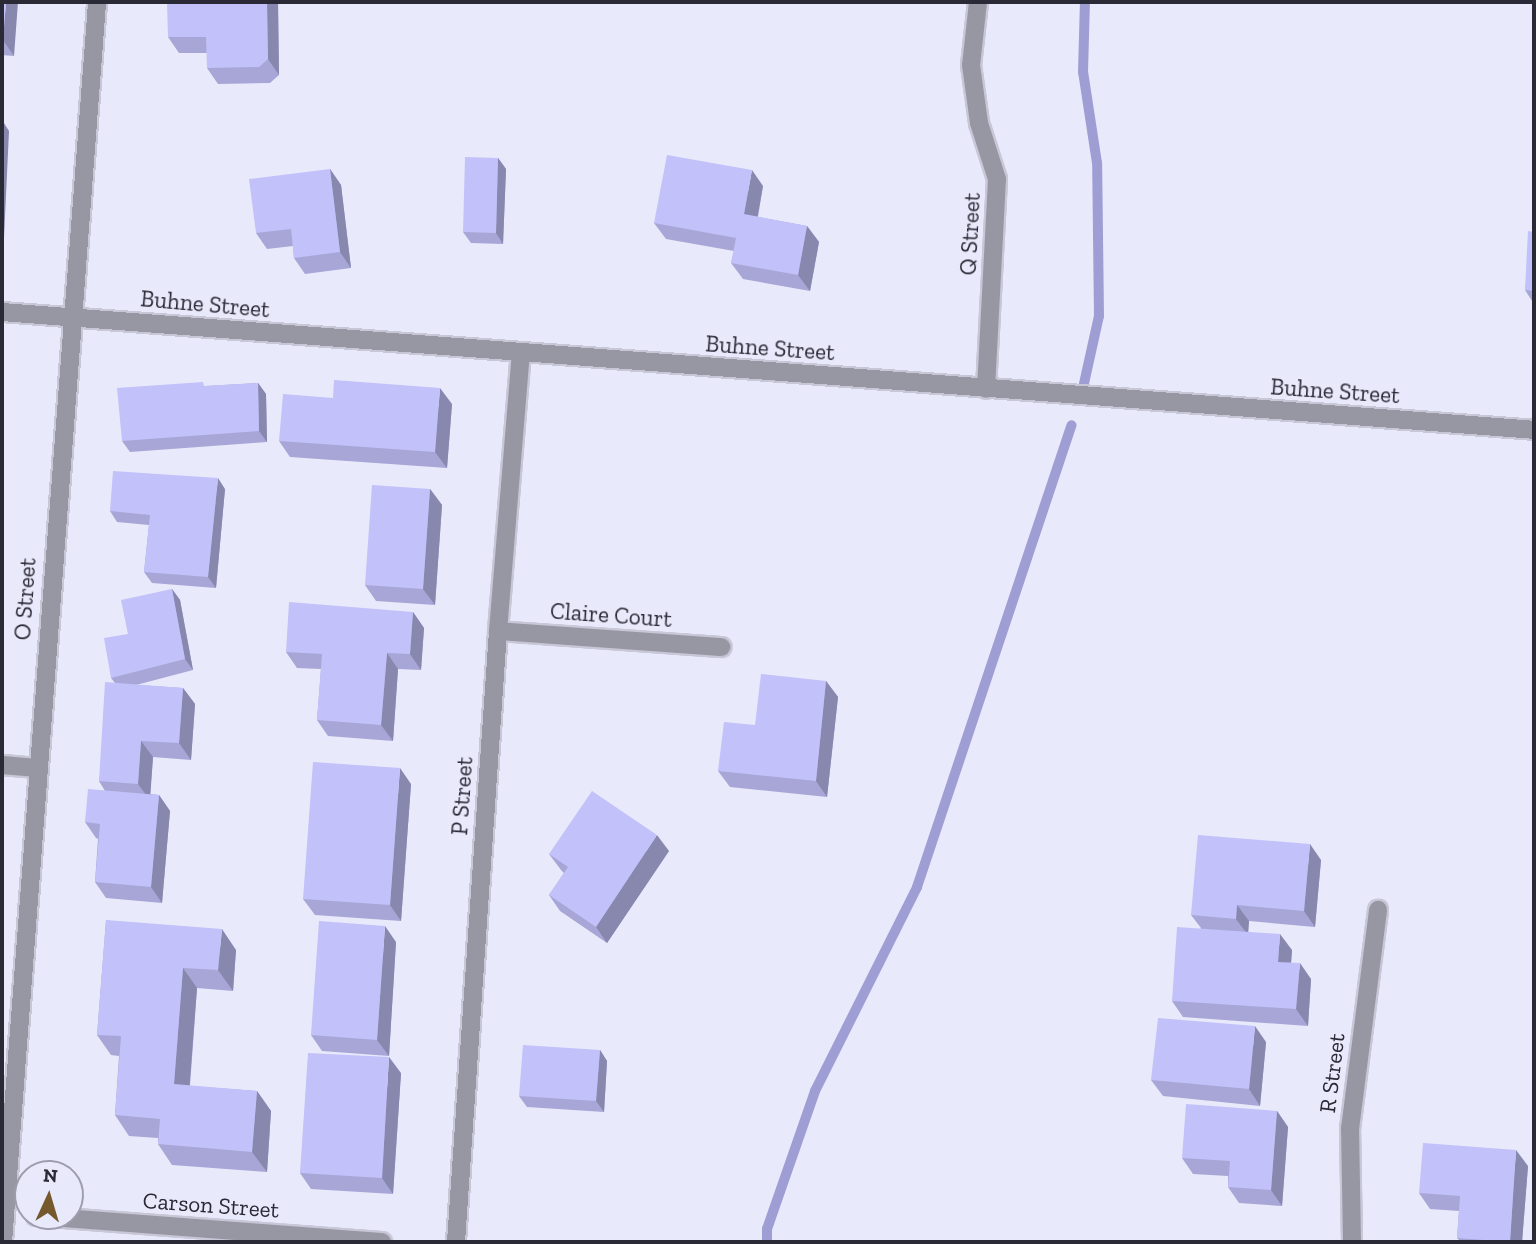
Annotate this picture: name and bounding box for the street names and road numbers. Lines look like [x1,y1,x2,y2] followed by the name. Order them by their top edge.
[954,192,986,276] street label: Q Street
[139,285,271,323] street label: Buhne Street
[704,330,836,366] street label: Buhne Street
[1269,373,1401,409] street label: Buhne Street
[8,557,42,641] street label: O Street
[549,597,673,633] street label: Claire Court
[445,756,479,836] street label: P Street
[1313,1032,1351,1114] street label: R Street
[142,1186,280,1224] street label: Carson Street

